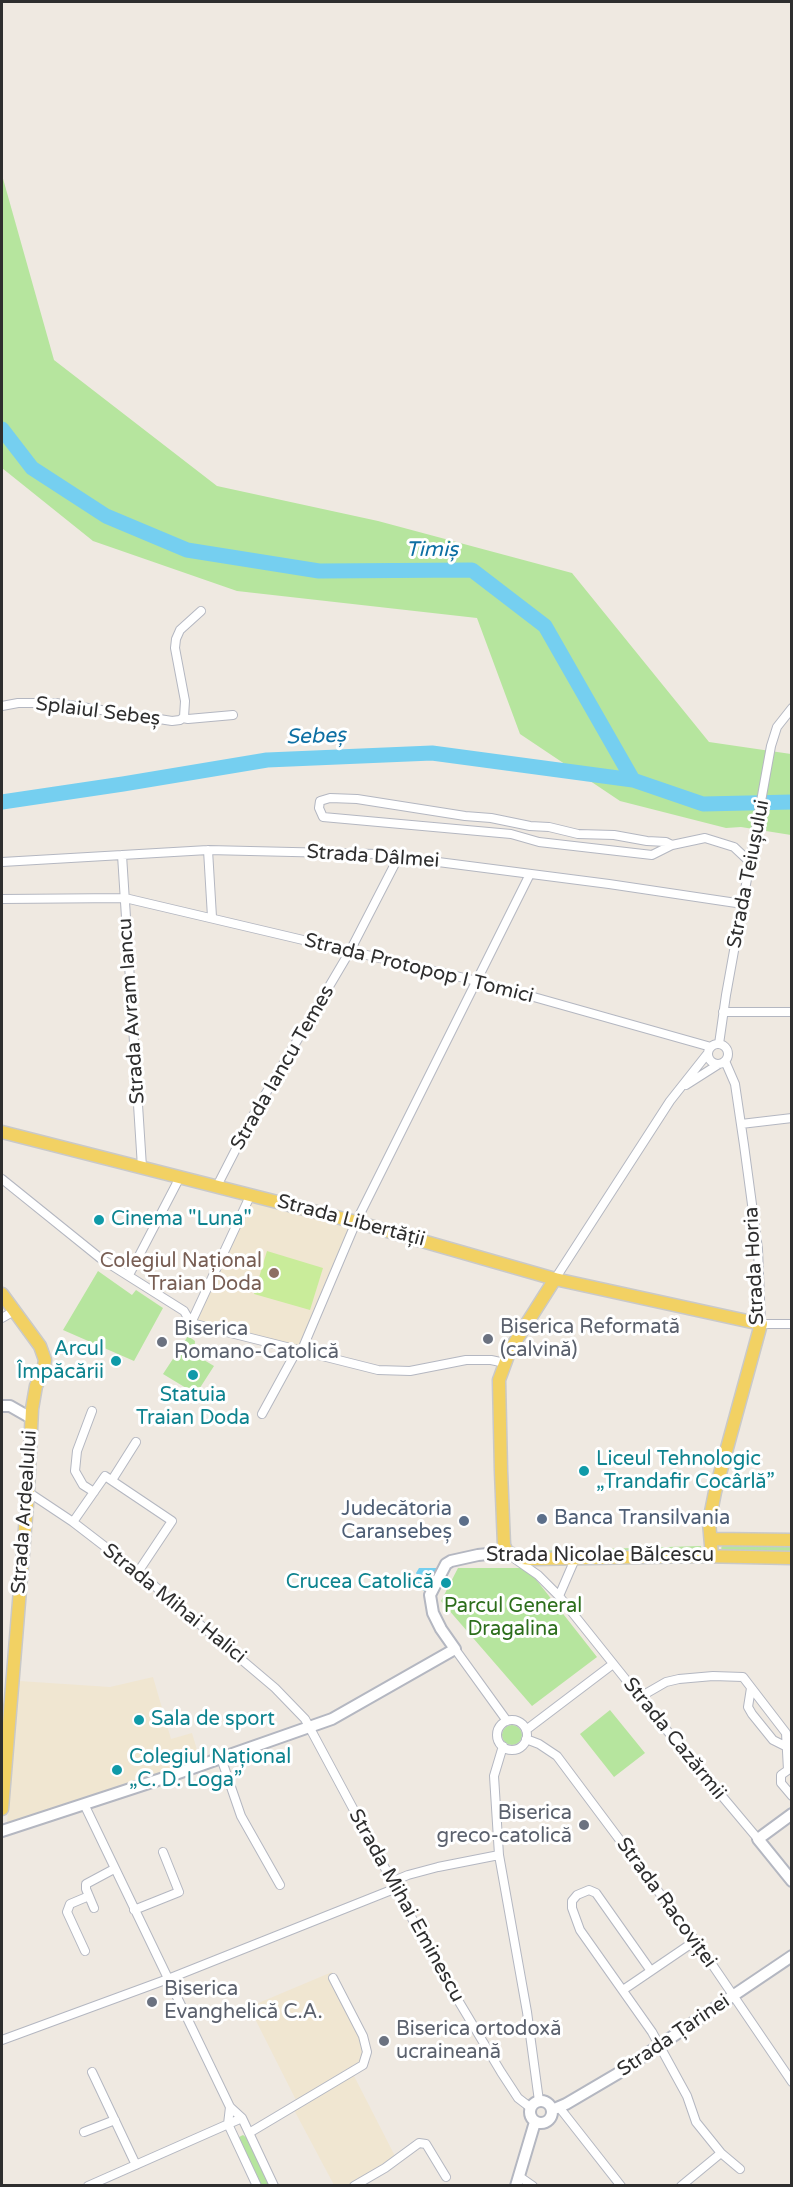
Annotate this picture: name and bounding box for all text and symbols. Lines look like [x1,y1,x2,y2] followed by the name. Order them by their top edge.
[406,537,458,563] water label: Timiș
[34,692,162,732] street label: Splaiul Sebeș
[286,723,346,751] water label: Sebeș
[723,798,775,950] street label: Strada Teiușului
[306,840,440,874] street label: Strada Dâlmei
[114,917,150,1105] street label: Strada Avram Iancu
[302,929,536,1009] street label: Strada Protopop I Tomici
[226,981,340,1155] street label: Strada Iancu Temes
[275,1190,427,1252] street label: Strada Libertății
[740,1206,770,1326] street label: Strada Horia
[111,1208,252,1232] place label: Cinema "Luna"
[92,1213,106,1227] marker: Cinema "Luna"
[100,1250,262,1297] place label: Colegiul Național Traian Doda
[267,1266,281,1280] marker: Colegiul Național Traian Doda
[500,1316,680,1363] place label: Biserica Reformată (calvină)
[174,1318,339,1365] place label: Biserica Romano-Catolică
[481,1332,495,1346] marker: Biserica Reformată (calvină)
[155,1335,169,1349] marker: Biserica Romano-Catolică
[17,1338,104,1385] place label: Arcul Împăcării
[109,1354,123,1368] marker: Arcul Împăcării
[186,1368,200,1382] marker: Statuia Traian Doda
[136,1384,250,1431] place label: Statuia Traian Doda
[7,1429,43,1595] street label: Strada Ardealului
[596,1448,775,1495] place label: Liceul Tehnologic „Trandafir Cocârlă”
[577,1464,591,1478] marker: Liceul Tehnologic „Trandafir Cocârlă”
[341,1498,452,1545] place label: Judecătoria Caransebeș
[554,1507,730,1531] place label: Banca Transilvania
[535,1512,549,1526] marker: Banca Transilvania
[457,1514,471,1528] marker: Judecătoria Caransebeș
[98,1539,250,1669] street label: Strada Mihai Halici
[486,1544,714,1568] street label: Strada Nicolae Bălcescu
[286,1571,434,1595] place label: Crucea Catolică
[439,1576,453,1590] marker: Crucea Catolică
[444,1595,582,1642] park label: Parcul General Dragalina
[618,1673,730,1805] street label: Strada Cazărmii
[151,1708,275,1732] place label: Sala de sport
[132,1713,146,1727] marker: Sala de sport
[129,1746,291,1793] place label: Colegiul Național „C. D. Loga”
[110,1763,124,1777] marker: Colegiul Național „C. D. Loga”
[437,1802,572,1849] place label: Biserica greco-catolică
[343,1805,469,2007] street label: Strada Mihai Eminescu
[577,1818,591,1832] marker: Biserica greco-catolică
[611,1833,721,1973] street label: Strada Racoviței
[164,1978,323,2025] place label: Biserica Evanghelică C.A.
[613,1990,735,2082] street label: Strada Țarinei
[145,1995,159,2009] marker: Biserica Evanghelică C.A.
[396,2018,561,2065] place label: Biserica ortodoxă ucraineană
[377,2034,391,2048] marker: Biserica ortodoxă ucraineană

